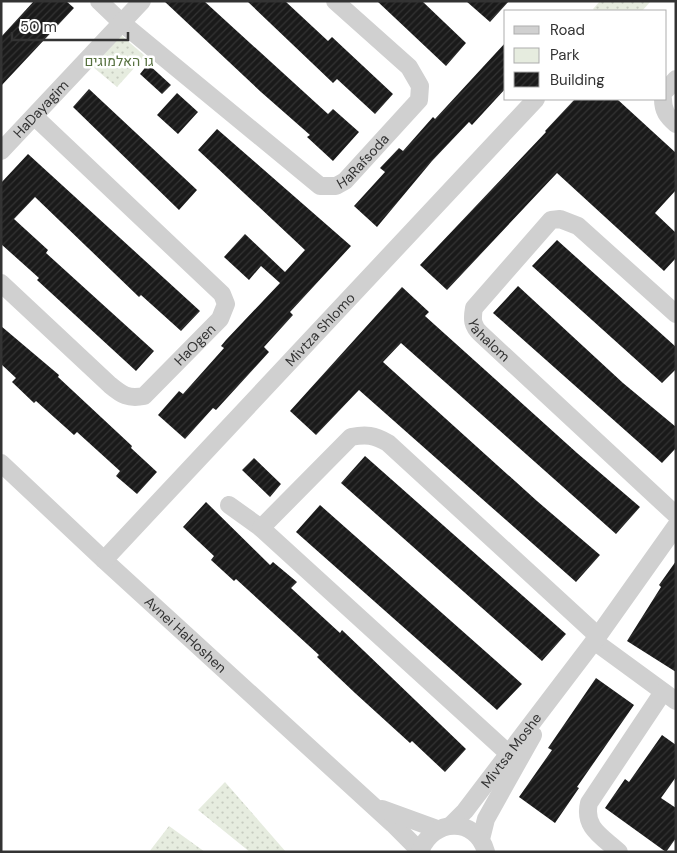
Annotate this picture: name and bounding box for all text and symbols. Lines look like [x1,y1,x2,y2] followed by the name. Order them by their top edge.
[12,10,129,42] scale bar
[504,10,667,100] legend
[20,17,57,37] text: 50 m
[550,20,585,40] text: Road
[550,45,580,65] text: Park
[84,52,154,70] park label: גו האלמוגים
[550,70,605,90] text: Building
[9,76,72,141] street label: HaDayagim
[333,130,393,193] street label: HaRafsoda
[281,289,359,370] street label: Mivtza Shlomo
[464,317,514,366] street label: Yahalom
[170,320,219,369] street label: HaOgen
[141,592,231,677] street label: Avnei HaHoshen
[477,709,545,791] street label: Mivtsa Moshe

